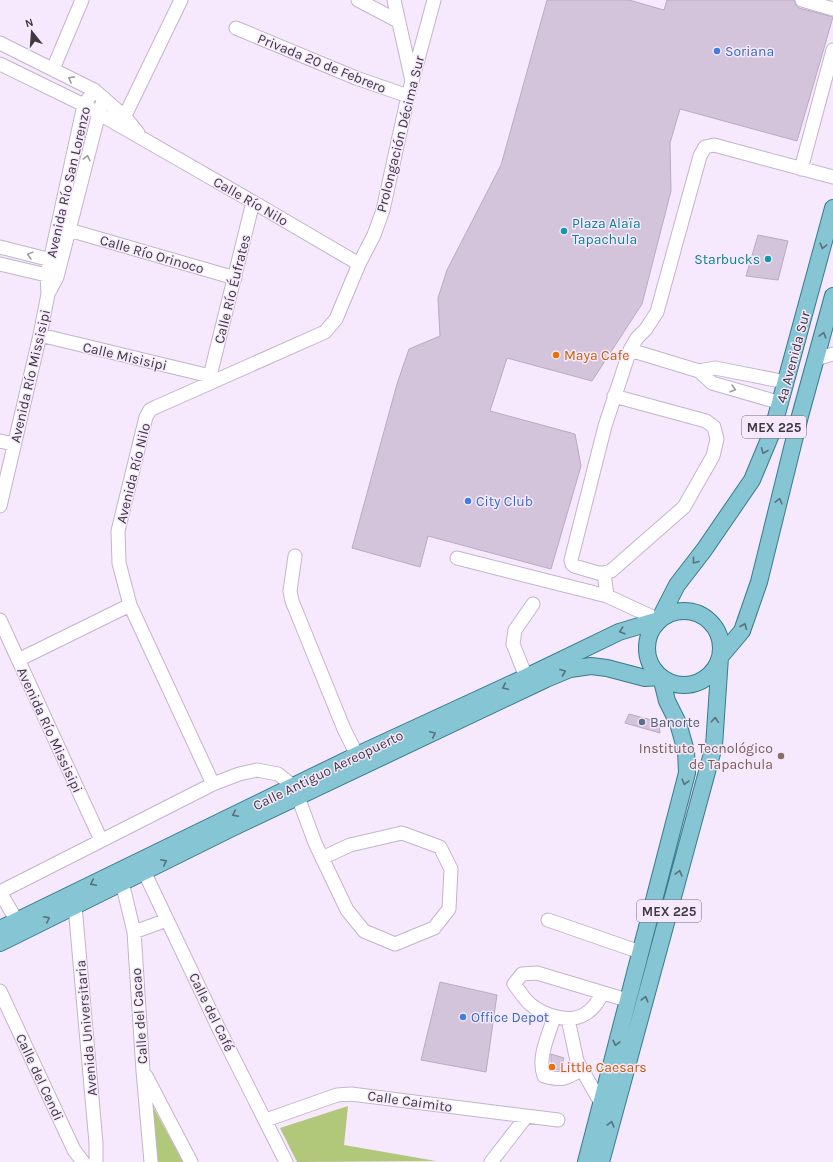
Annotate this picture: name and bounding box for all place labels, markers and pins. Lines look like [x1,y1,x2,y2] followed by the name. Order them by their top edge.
[725,43,774,60] place label: Soriana
[712,46,722,56] marker: Soriana
[572,215,641,248] place label: Plaza Alaïa Tapachula
[559,226,569,236] marker: Plaza Alaïa Tapachula
[694,251,760,268] place label: Starbucks
[763,254,773,264] marker: Starbucks
[564,347,629,364] place label: Maya Cafe
[551,350,561,360] marker: Maya Cafe
[476,493,533,510] place label: City Club
[463,496,473,506] marker: City Club
[650,714,700,731] place label: Banorte
[637,717,647,727] marker: Banorte
[639,740,773,773] place label: Instituto Tecnológico de Tapachula
[776,751,786,761] marker: Instituto Tecnológico de Tapachula
[471,1009,549,1026] place label: Office Depot
[458,1012,468,1022] marker: Office Depot
[560,1059,647,1076] place label: Little Caesars
[547,1062,557,1072] marker: Little Caesars

